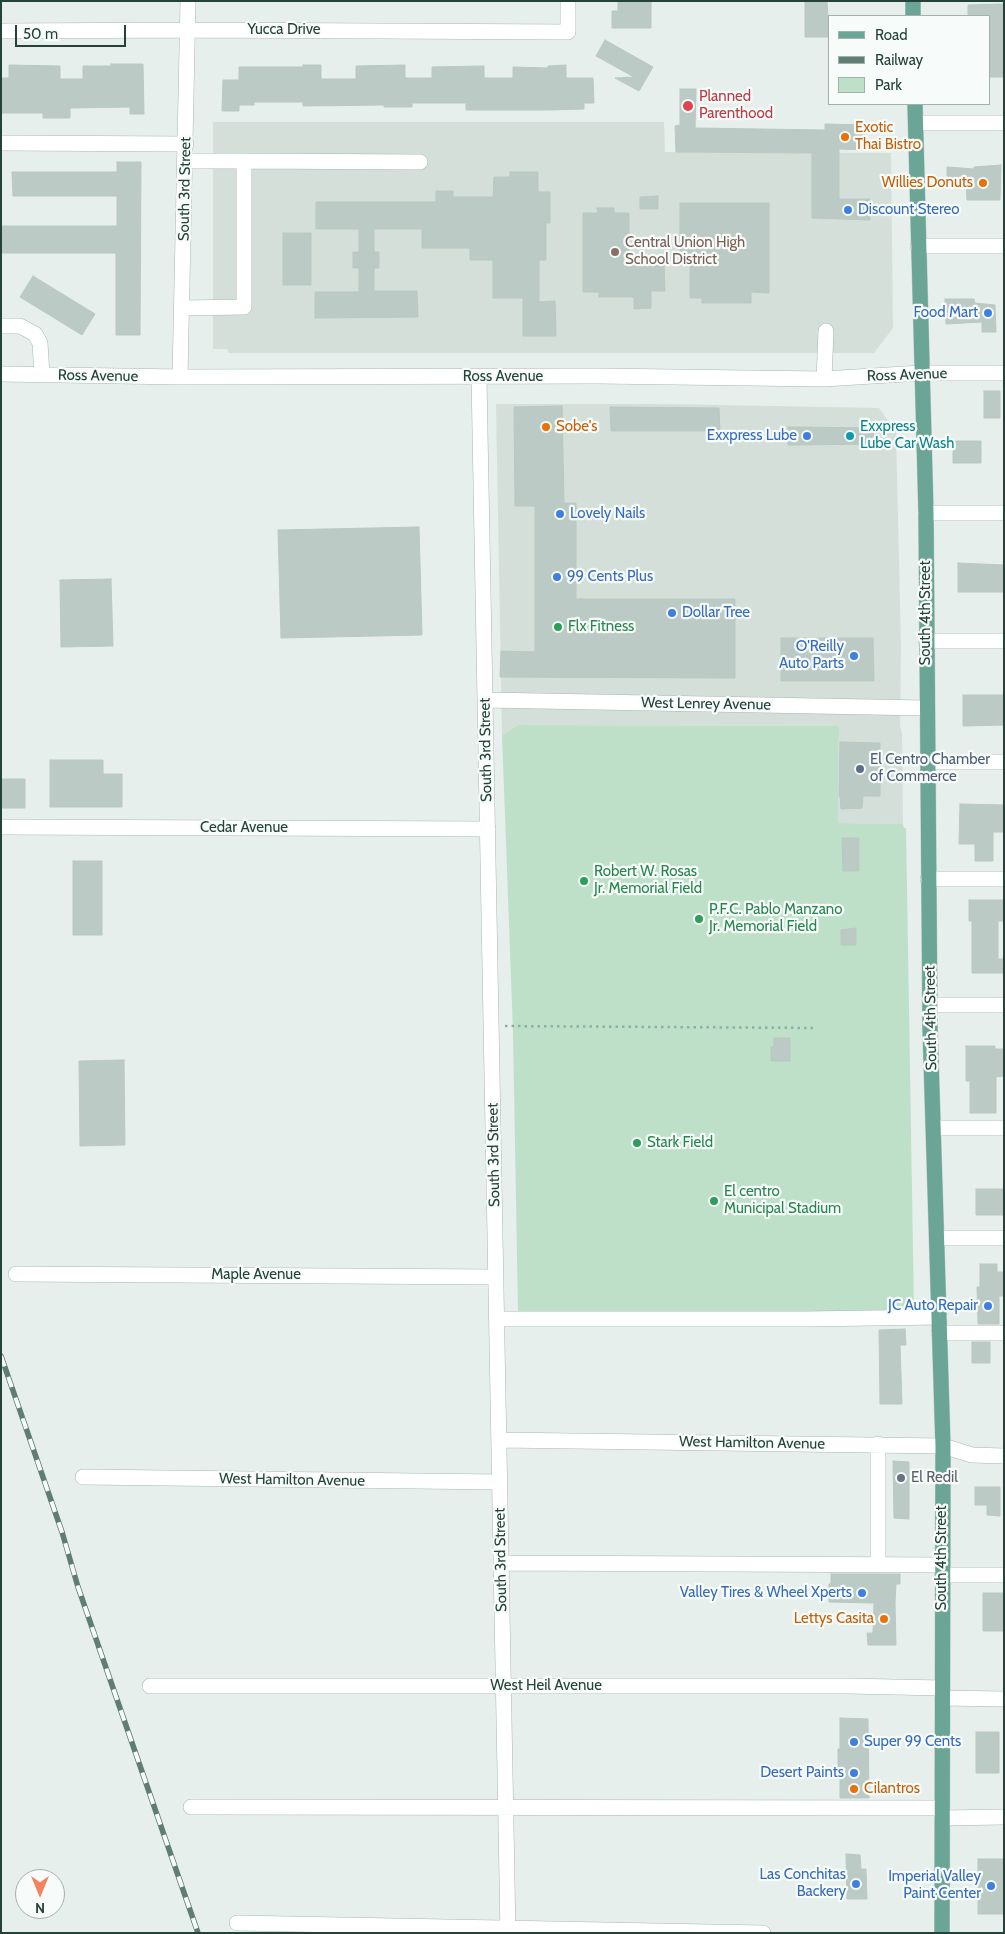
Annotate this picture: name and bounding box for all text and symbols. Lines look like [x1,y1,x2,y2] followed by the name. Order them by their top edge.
[18,15,129,47] scale bar
[828,15,990,105] legend
[247,21,321,39] street label: Yucca Drive
[23,25,58,43] text: 50 m
[875,26,908,44] text: Road
[875,51,923,69] text: Railway
[875,76,902,94] text: Park
[699,88,773,123] place label: Planned Parenthood
[681,99,695,113] marker: Planned Parenthood
[855,119,921,154] place label: Exotic Thai Bistro
[839,131,851,143] marker: Exotic Thai Bistro
[175,137,195,241] street label: South 3rd Street
[882,174,973,192] place label: Willies Donuts
[977,177,989,189] marker: Willies Donuts
[858,201,959,219] place label: Discount Stereo
[842,204,854,216] marker: Discount Stereo
[625,234,745,269] place label: Central Union High School District
[609,246,621,258] marker: Central Union High School District
[914,304,978,322] place label: Food Mart
[982,307,994,319] marker: Food Mart
[867,365,947,385] street label: Ross Avenue
[58,366,138,386] street label: Ross Avenue
[463,368,543,386] street label: Ross Avenue
[556,418,597,436] place label: Sobe's
[860,418,954,453] place label: Exxpress Lube Car Wash
[540,421,552,433] marker: Sobe's
[707,427,797,445] place label: Exxpress Lube
[801,430,813,442] marker: Exxpress Lube
[844,430,856,442] marker: Exxpress Lube Car Wash
[570,505,645,523] place label: Lovely Nails
[554,508,566,520] marker: Lovely Nails
[917,560,935,666] street label: South 4th Street
[567,568,653,586] place label: 99 Cents Plus
[551,571,563,583] marker: 99 Cents Plus
[682,604,750,622] place label: Dollar Tree
[666,607,678,619] marker: Dollar Tree
[568,618,634,636] place label: Flx Fitness
[552,621,564,633] marker: Flx Fitness
[779,638,844,673] place label: O'Reilly Auto Parts
[848,650,860,662] marker: O'Reilly Auto Parts
[641,694,771,714] street label: West Lenrey Avenue
[476,698,496,802] street label: South 3rd Street
[870,751,990,786] place label: El Centro Chamber of Commerce
[854,763,866,775] marker: El Centro Chamber of Commerce
[200,819,288,837] street label: Cedar Avenue
[594,863,702,898] place label: Robert W. Rosas Jr. Memorial Field
[578,875,590,887] marker: Robert W. Rosas Jr. Memorial Field
[709,901,842,936] place label: P.F.C. Pablo Manzano Jr. Memorial Field
[693,913,705,925] marker: P.F.C. Pablo Manzano Jr. Memorial Field
[921,965,941,1071] street label: South 4th Street
[484,1103,504,1207] street label: South 3rd Street
[647,1134,713,1152] place label: Stark Field
[631,1137,643,1149] marker: Stark Field
[724,1183,841,1218] place label: El centro Municipal Stadium
[708,1195,720,1207] marker: El centro Municipal Stadium
[211,1266,301,1284] street label: Maple Avenue
[888,1297,978,1315] place label: JC Auto Repair
[982,1300,994,1312] marker: JC Auto Repair
[679,1433,825,1453] street label: West Hamilton Avenue
[911,1469,958,1487] place label: El Redil
[219,1470,365,1490] street label: West Hamilton Avenue
[895,1472,907,1484] marker: El Redil
[933,1505,951,1611] street label: South 4th Street
[491,1508,511,1612] street label: South 3rd Street
[680,1584,852,1602] place label: Valley Tires & Wheel Xperts
[856,1587,868,1599] marker: Valley Tires & Wheel Xperts
[794,1610,874,1628] place label: Lettys Casita
[878,1613,890,1625] marker: Lettys Casita
[490,1677,602,1695] street label: West Heil Avenue
[864,1733,961,1751] place label: Super 99 Cents
[848,1736,860,1748] marker: Super 99 Cents
[760,1764,844,1782] place label: Desert Paints
[848,1767,860,1779] marker: Desert Paints
[864,1780,920,1798] place label: Cilantros
[848,1783,860,1795] marker: Cilantros
[759,1866,846,1901] place label: Las Conchitas Backery
[888,1868,981,1903] place label: Imperial Valley Paint Center
[15,1869,65,1919] north arrow
[850,1878,862,1890] marker: Las Conchitas Backery
[985,1880,997,1892] marker: Imperial Valley Paint Center
[35,1899,45,1917] text: N

